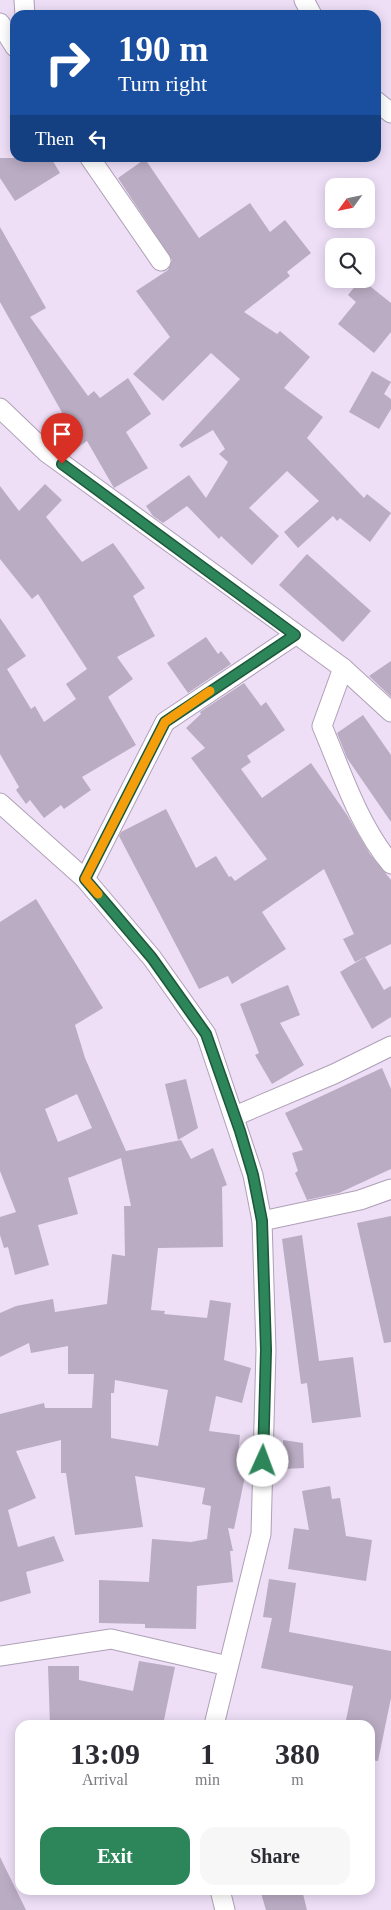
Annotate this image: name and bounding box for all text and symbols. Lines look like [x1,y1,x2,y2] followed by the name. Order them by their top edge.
[35,30,100,95] icon: right
[118,30,208,69] text: 190 m
[118,71,207,96] text: Turn right
[84,125,112,153] icon: left
[35,128,74,149] text: Then
[325,178,375,228] north arrow
[325,178,375,288] map controls
[325,238,375,288] button: search
[41,413,83,464] pin
[48,420,76,448] icon: arrive
[236,1434,288,1486] position arrow
[70,1737,140,1770] text: 13:09
[200,1737,215,1770] text: 1
[275,1737,320,1770] text: 380
[82,1771,128,1788] text: Arrival
[195,1771,220,1788] text: min
[291,1771,304,1788] text: m
[40,1827,190,1885] button: Exit
[200,1827,350,1885] button: Share

